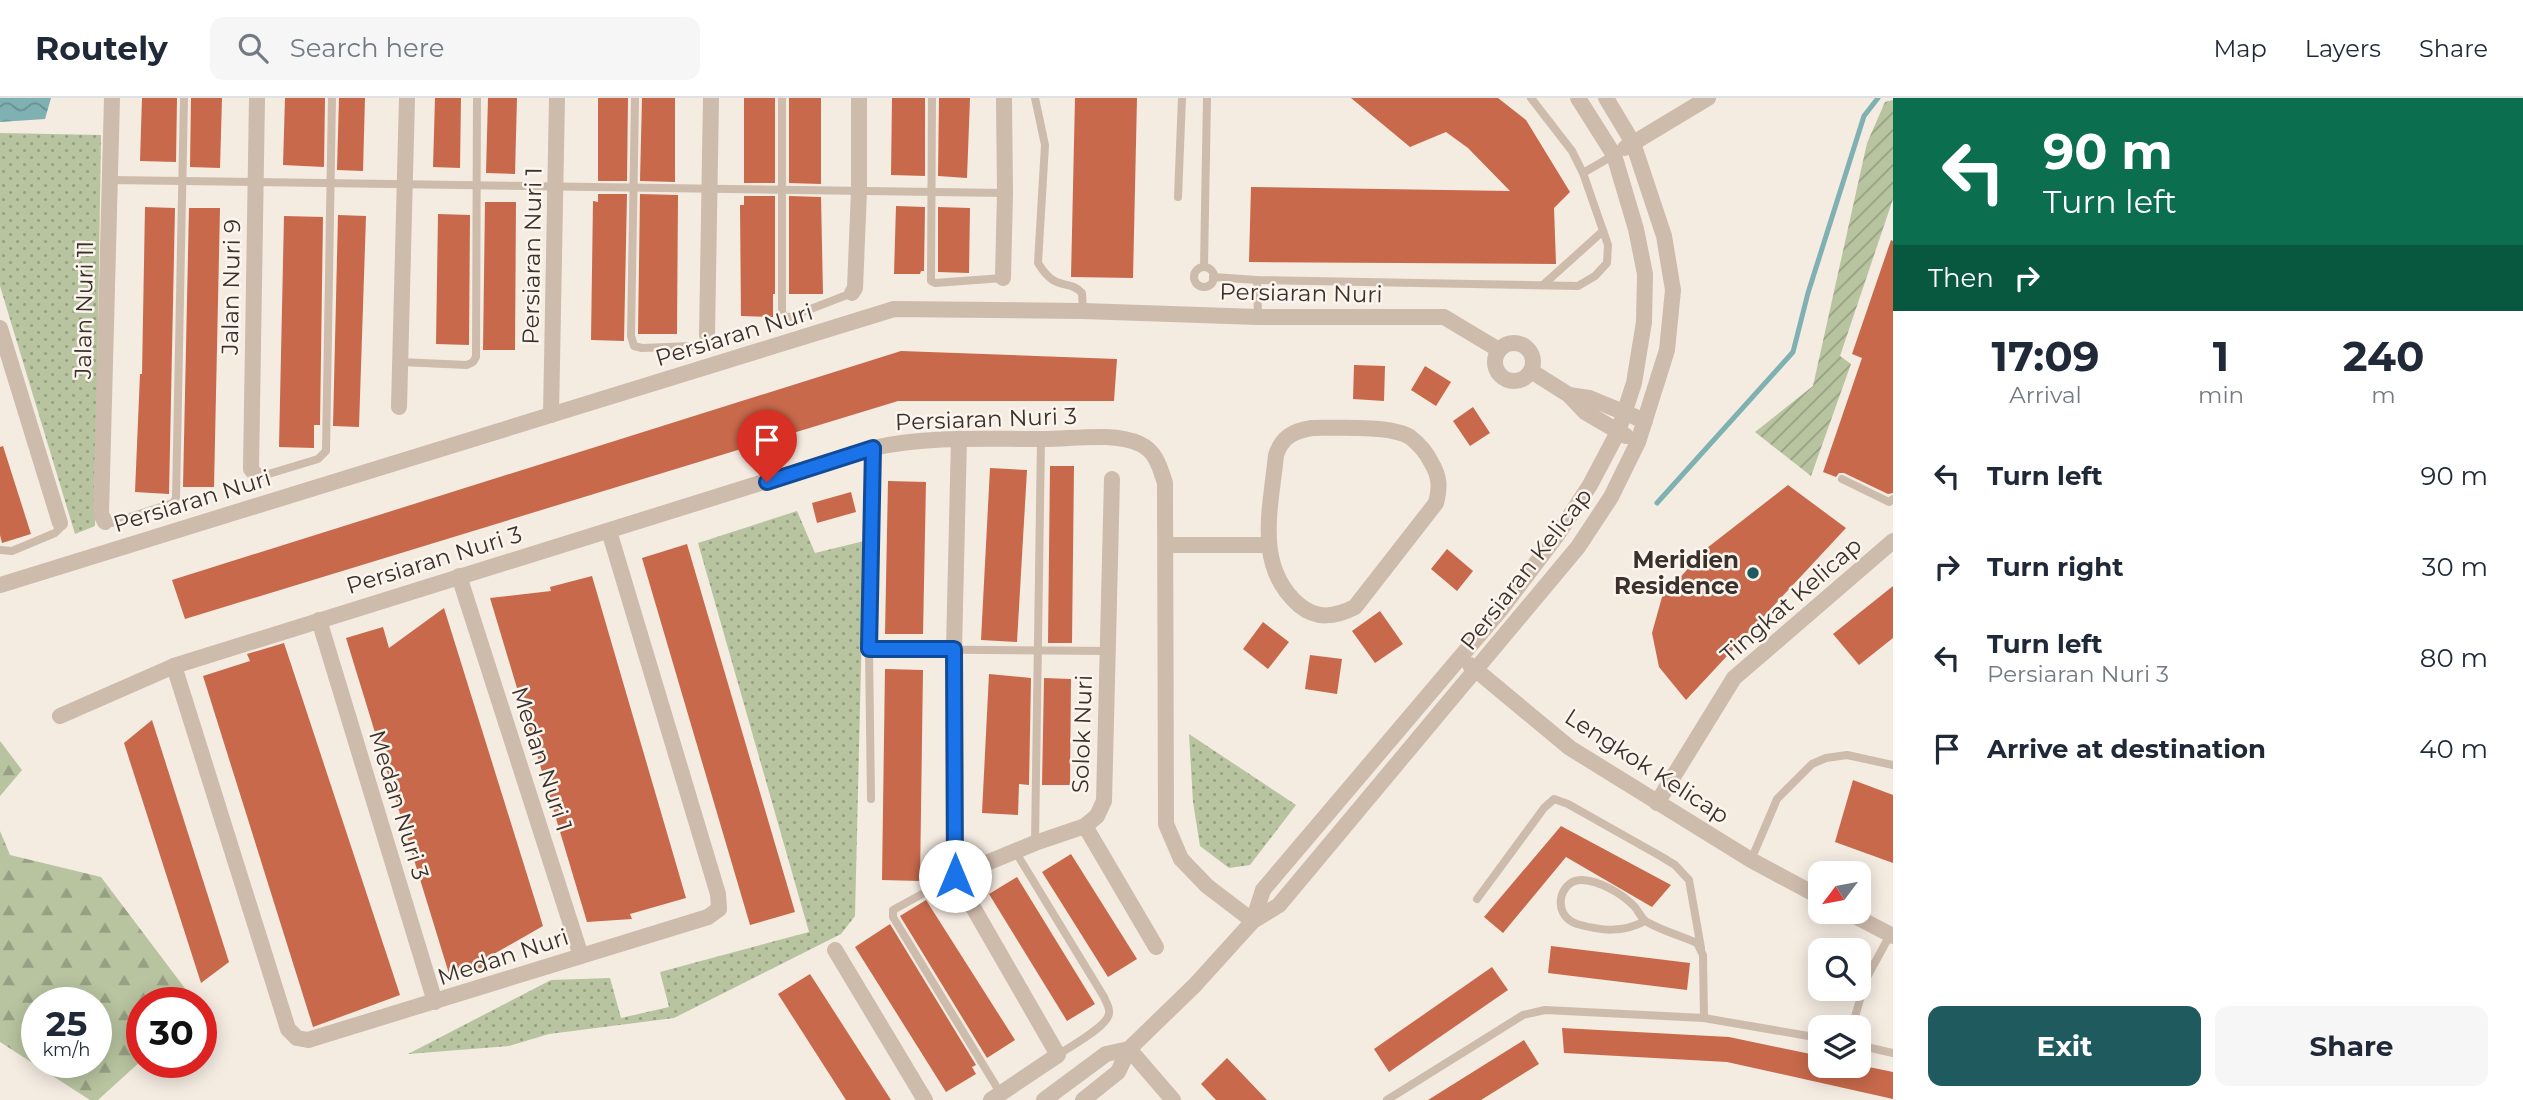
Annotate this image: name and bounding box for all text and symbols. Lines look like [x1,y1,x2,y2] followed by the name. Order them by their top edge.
[210,17,700,80] search box
[35,28,168,68] text: Routely
[234,29,272,67] icon: search
[290,32,445,64] text: Search here
[2213,34,2267,63] text: Map
[2305,34,2381,63] text: Layers
[2419,34,2488,63] text: Share
[2043,122,2173,181] text: 90 m
[1928,126,2019,217] icon: left
[516,167,548,345] street label: Persiaran Nuri 1
[2043,182,2177,221] text: Turn left
[216,219,246,356] street label: Jalan Nuri 9
[69,241,99,380] street label: Jalan Nuri 11
[2008,259,2046,297] icon: right
[1928,262,1994,294] text: Then
[1219,278,1383,308] street label: Persiaran Nuri
[652,298,816,372] street label: Persiaran Nuri
[1992,330,2099,382] text: 17:09
[2213,330,2229,382] text: 1
[2343,330,2424,382] text: 240
[2009,381,2082,409] text: Arrival
[2198,381,2244,409] text: min
[2371,381,2396,409] text: m
[895,402,1077,436] street label: Persiaran Nuri 3
[737,410,797,482] pin
[748,421,786,459] icon: arrive
[1928,457,1966,495] icon: left
[1987,460,2103,492] text: Turn left
[2421,460,2488,492] text: 90 m
[110,464,274,538] street label: Persiaran Nuri
[1454,482,1598,656] street label: Persiaran Kelicap
[343,520,525,600] street label: Persiaran Nuri 3
[1715,531,1867,669] street label: Tingkat Kelicap
[1614,546,1739,600] place label: Meridien Residence
[1928,548,1966,586] icon: right
[1987,551,2123,583] text: Turn right
[2422,551,2488,583] text: 30 m
[1745,565,1761,581] marker: Meridien Residence
[1987,628,2103,660] text: Turn left
[1928,639,1966,677] icon: left
[2420,642,2488,674] text: 80 m
[1987,660,2169,688] text: Persiaran Nuri 3
[1066,674,1098,794] street label: Solok Nuri
[505,683,579,835] street label: Medan Nuri 1
[1560,702,1734,830] street label: Lengkok Kelicap
[363,727,435,883] street label: Medan Nuri 3
[1928,730,1966,768] icon: arrive
[1987,733,2266,765] text: Arrive at destination
[2419,733,2488,765] text: 40 m
[918,839,992,913] position arrow
[1808,861,1871,924] north arrow
[1808,861,1871,1078] map controls
[434,923,572,991] street label: Medan Nuri
[1808,938,1871,1001] button: search
[126,987,217,1078] speed limit sign: 30
[46,1002,87,1045] text: 25
[1928,1006,2201,1086] button: Exit
[2215,1006,2488,1086] button: Share
[1808,1015,1871,1078] button: layers
[42,1039,91,1061] text: km/h

